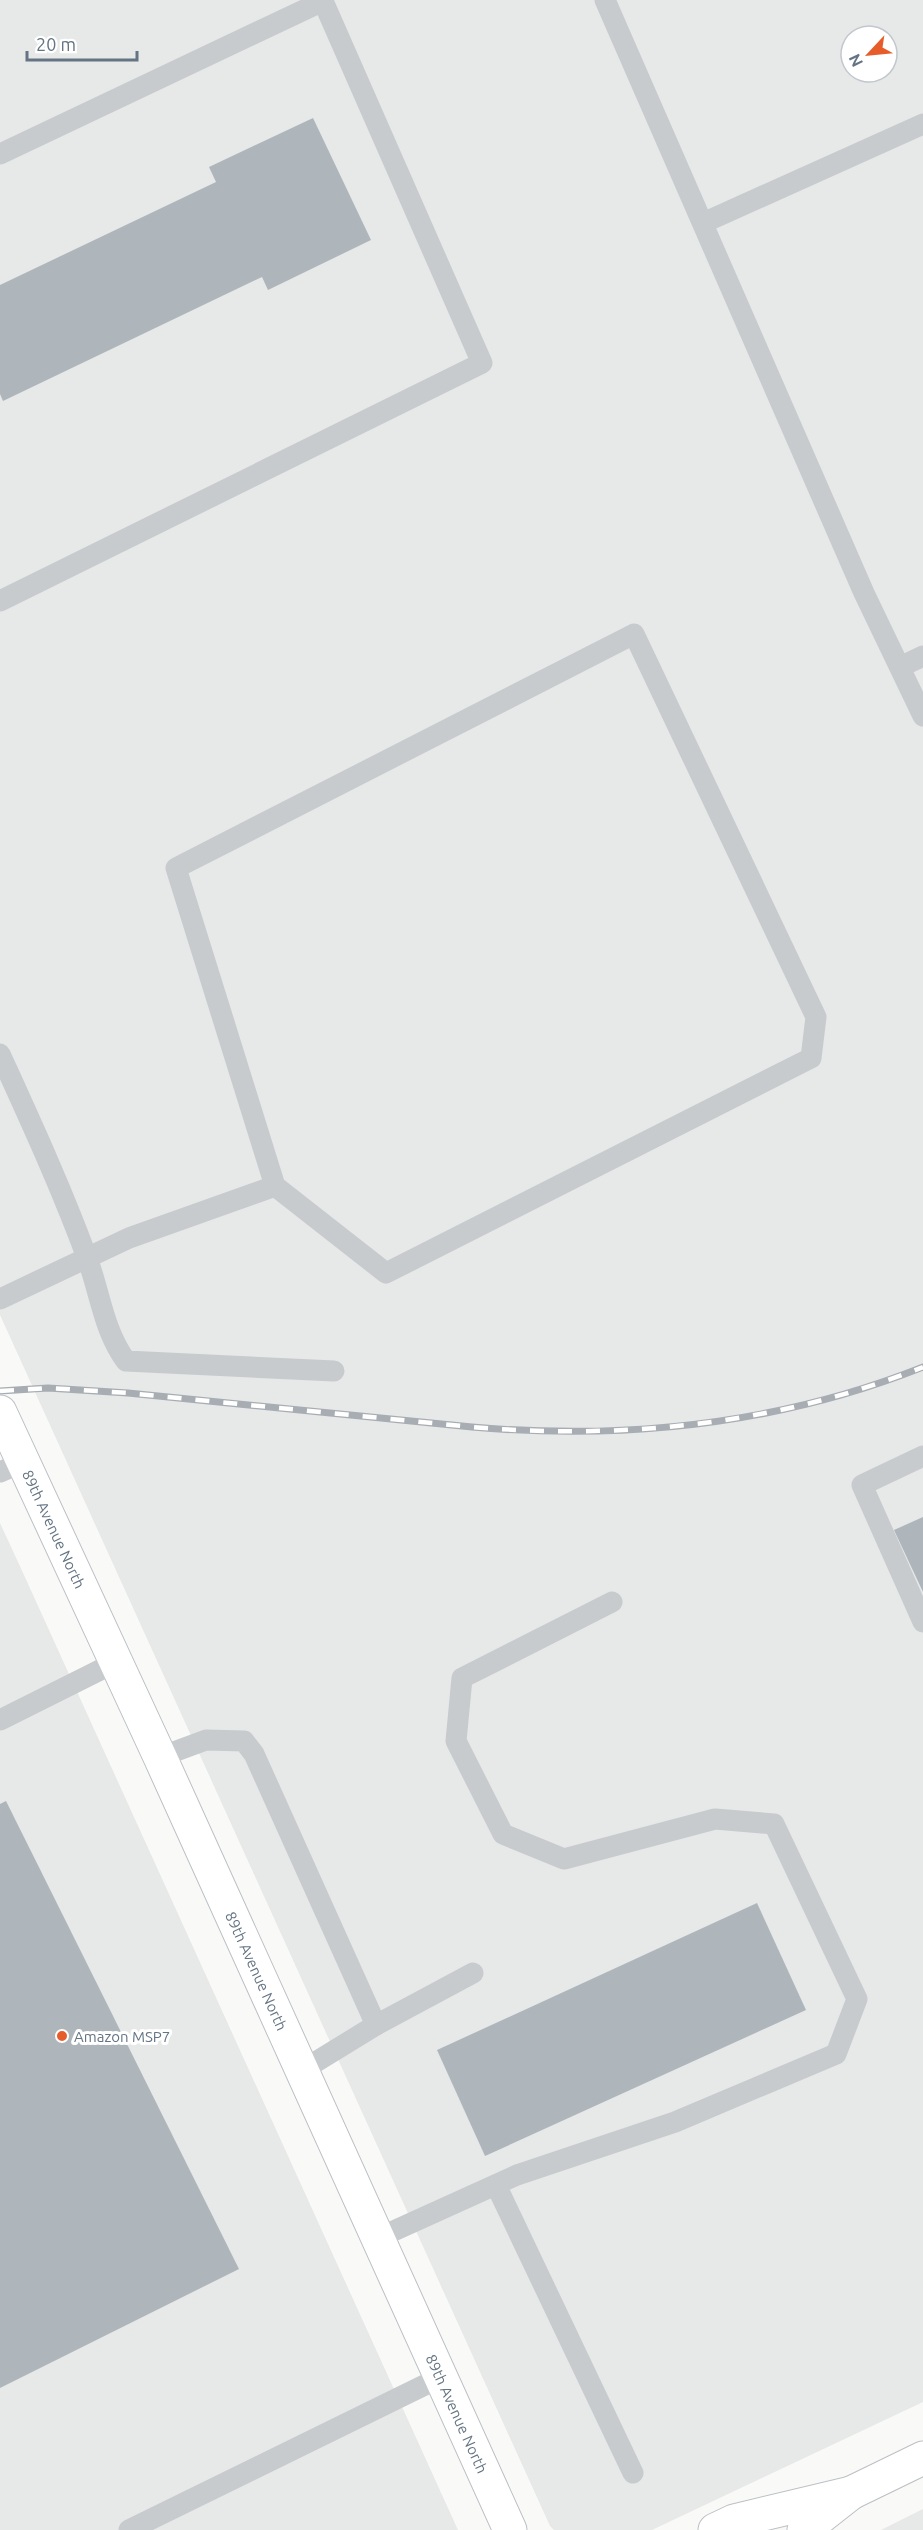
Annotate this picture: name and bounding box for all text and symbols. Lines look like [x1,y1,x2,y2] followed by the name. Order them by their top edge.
[27,24,136,62] scale bar
[839,24,899,84] north arrow
[36,34,76,54] text: 20 m
[845,51,866,70] text: N
[20,1467,89,1591] street label: 89th Avenue North
[223,1909,291,2033] street label: 89th Avenue North
[74,2028,170,2045] place label: Amazon MSP7
[55,2029,69,2043] marker: Amazon MSP7
[423,2351,492,2476] street label: 89th Avenue North

